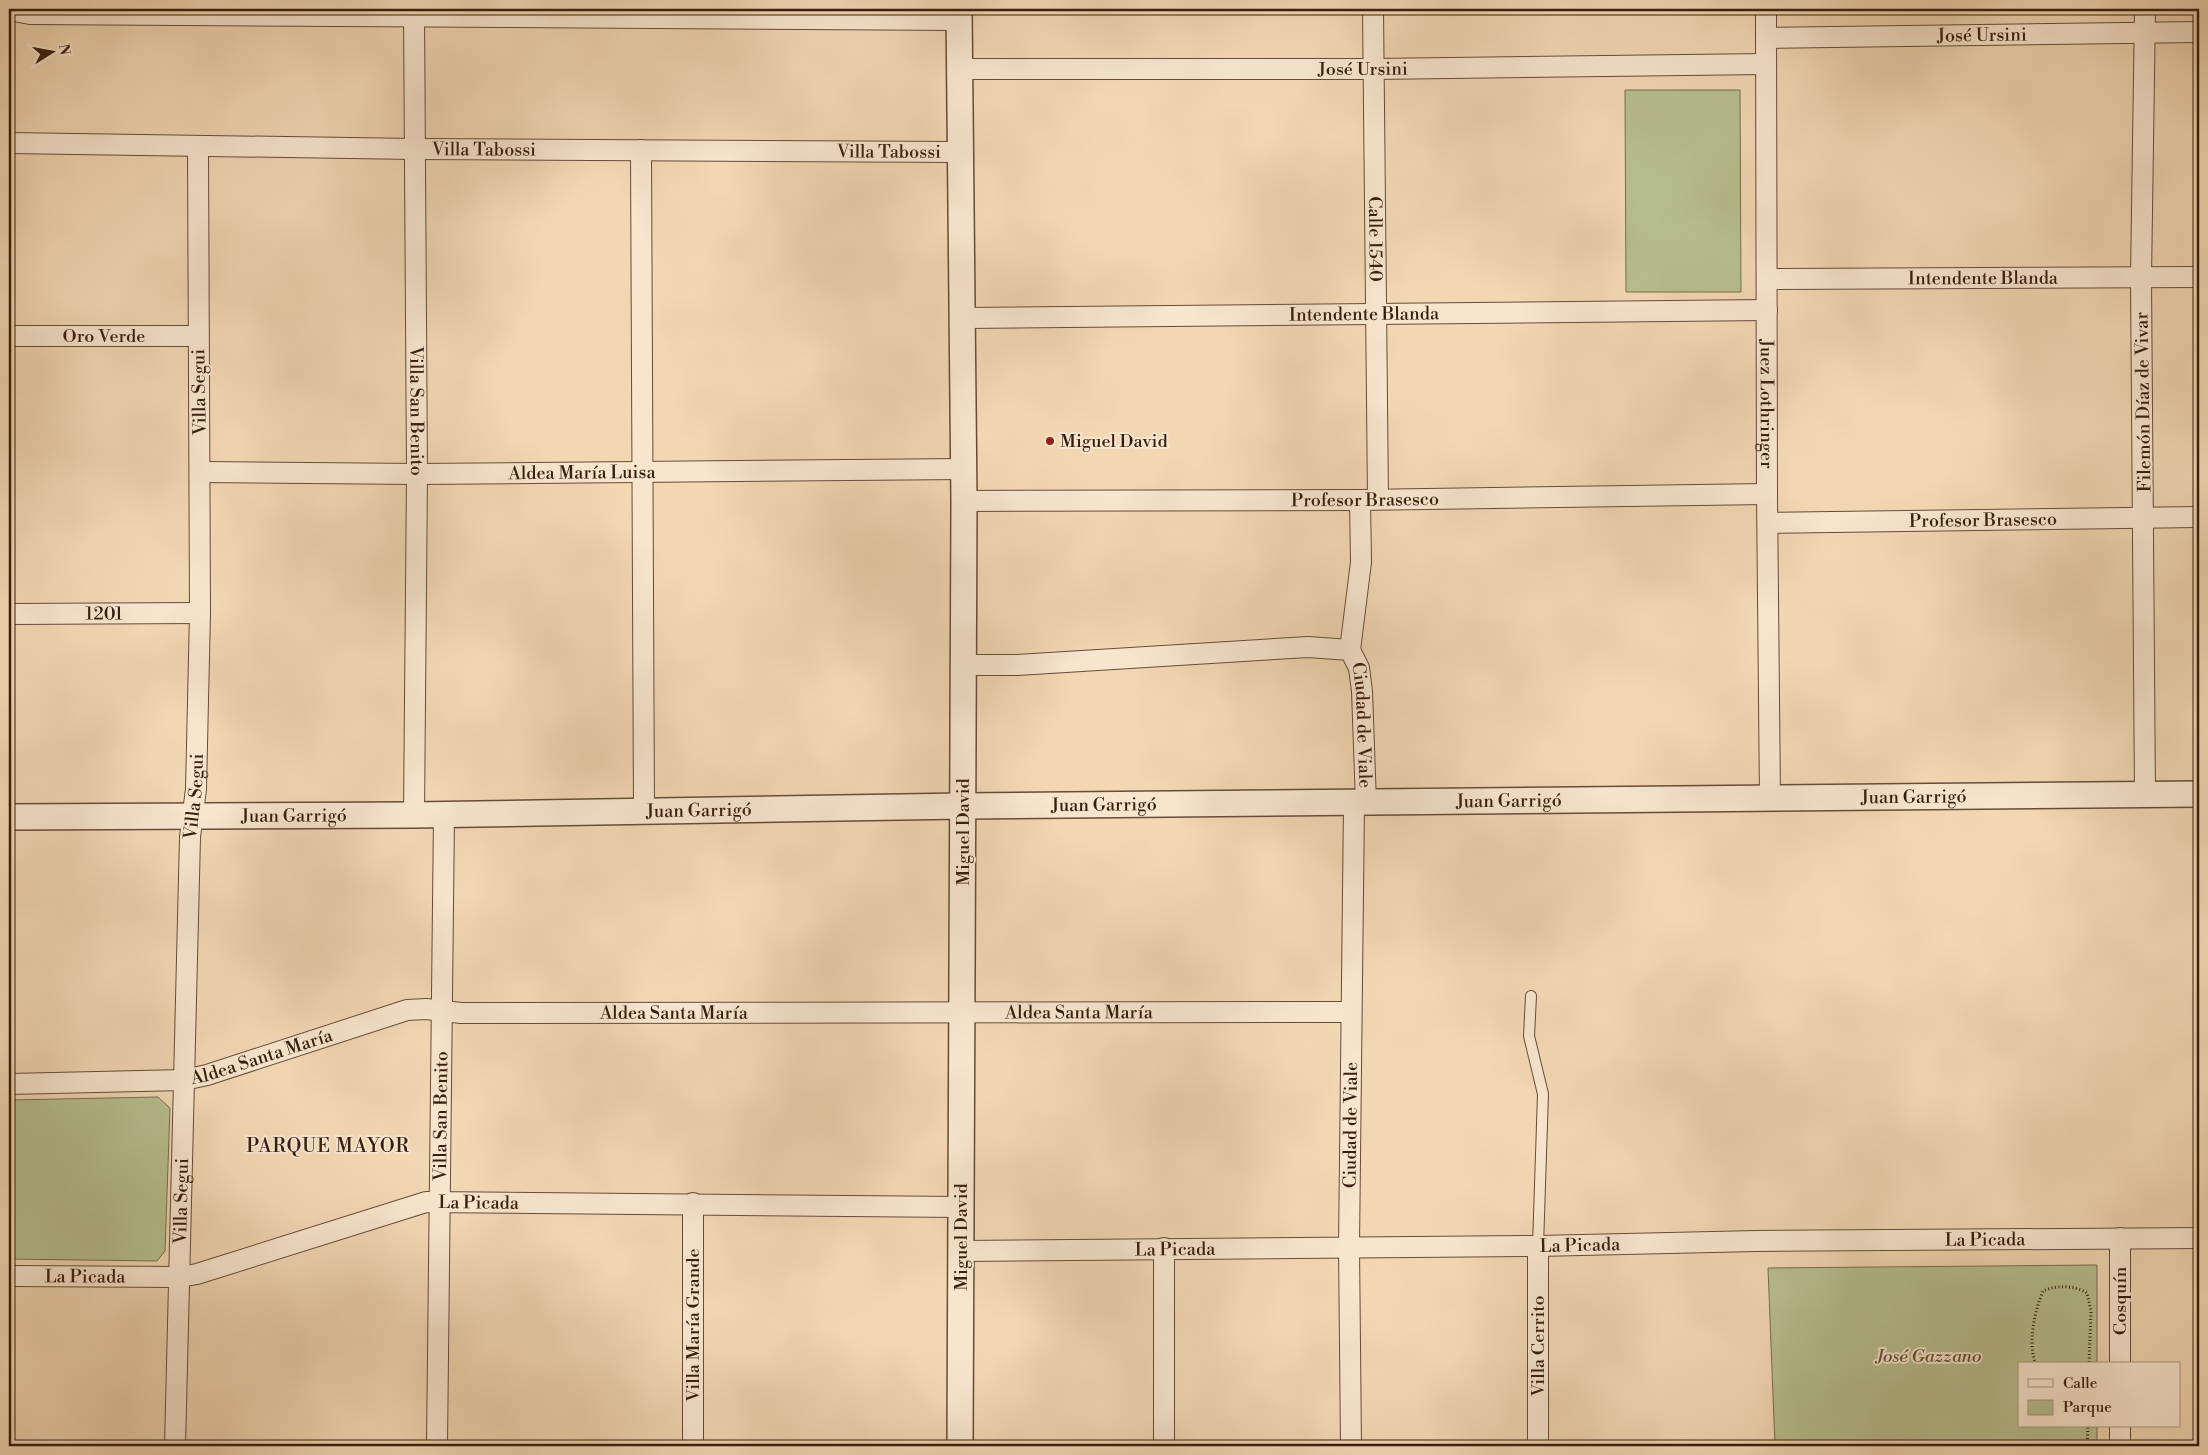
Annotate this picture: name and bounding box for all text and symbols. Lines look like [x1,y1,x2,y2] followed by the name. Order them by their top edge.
[1936,23,2027,48] street label: José Ursini
[28,28,78,78] north arrow
[54,43,74,57] text: N
[1317,58,1408,81] street label: José Ursini
[431,138,536,162] street label: Villa Tabossi
[836,140,941,164] street label: Villa Tabossi
[1363,196,1387,282] street label: Calle 1540
[1908,267,2059,290] street label: Intendente Blanda
[1289,302,1440,327] street label: Intendente Blanda
[2130,311,2157,492] street label: Filemón Díaz de Vivar
[63,325,145,348] street label: Oro Verde
[1755,338,1778,469] street label: Juez Lothringer
[404,345,428,476] street label: Villa San Benito
[187,349,212,436] street label: Villa Segui
[1060,430,1168,453] place label: Miguel David
[1044,435,1056,447] marker: Miguel David
[507,461,656,485] street label: Aldea María Luisa
[1291,488,1439,512] street label: Profesor Brasesco
[1909,508,2057,533] street label: Profesor Brasesco
[85,602,123,626] street label: 1201
[1346,661,1376,789] street label: Ciudad de Viale
[179,753,209,842] street label: Villa Segui
[952,777,975,886] street label: Miguel David
[1860,785,1967,809] street label: Juan Garrigó
[1455,789,1562,813] street label: Juan Garrigó
[1050,793,1157,817] street label: Juan Garrigó
[645,798,752,823] street label: Juan Garrigó
[240,804,347,828] street label: Juan Garrigó
[1004,1001,1154,1024] street label: Aldea Santa María
[599,1002,749,1025] street label: Aldea Santa María
[188,1024,336,1090] street label: Aldea Santa María
[429,1051,453,1182] street label: Villa San Benito
[1339,1062,1363,1188] street label: Ciudad de Viale
[246,1134,410,1158] district label: PARQUE MAYOR
[169,1158,194,1245] street label: Villa Segui
[950,1182,973,1291] street label: Miguel David
[438,1191,520,1215] street label: La Picada
[1945,1228,2026,1252] street label: La Picada
[1539,1233,1621,1258] street label: La Picada
[1135,1238,1216,1261] street label: La Picada
[682,1248,705,1403] street label: Villa María Grande
[45,1265,126,1289] street label: La Picada
[2109,1267,2132,1335] street label: Cosquín
[1527,1296,1550,1397] street label: Villa Cerrito
[1875,1345,1981,1368] park label: José Gazzano
[2018,1362,2180,1428] legend
[2063,1374,2097,1393] text: Calle
[2063,1398,2112,1417] text: Parque

